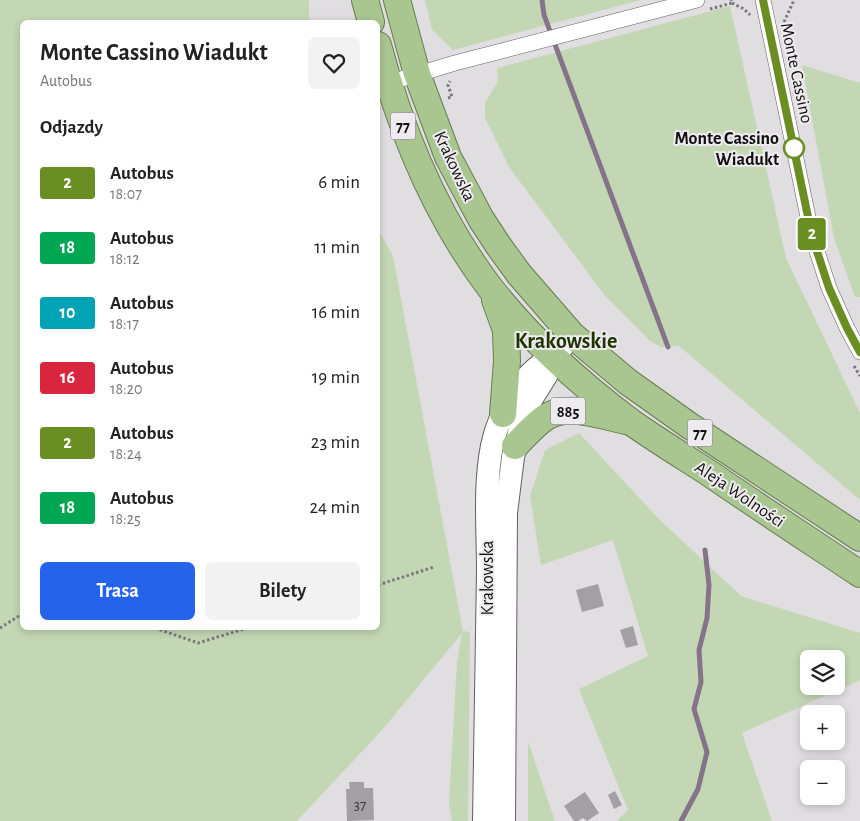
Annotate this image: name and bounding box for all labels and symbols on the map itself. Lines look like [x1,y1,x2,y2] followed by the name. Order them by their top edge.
[777,21,815,125] street label: Monte Cassino
[390,112,416,140] road number: 77
[430,129,478,204] street label: Krakowska
[675,130,779,169] place label: Monte Cassino Wiadukt
[783,137,805,159] marker: Monte Cassino Wiadukt
[796,218,828,250] line badge: 2
[515,330,617,352] district label: Krakowskie
[550,398,586,424] road number: 885
[688,419,712,446] road number: 77
[691,458,788,531] street label: Aleja Wolności
[479,540,497,616] street label: Krakowska
[354,798,366,813] house number: 37

